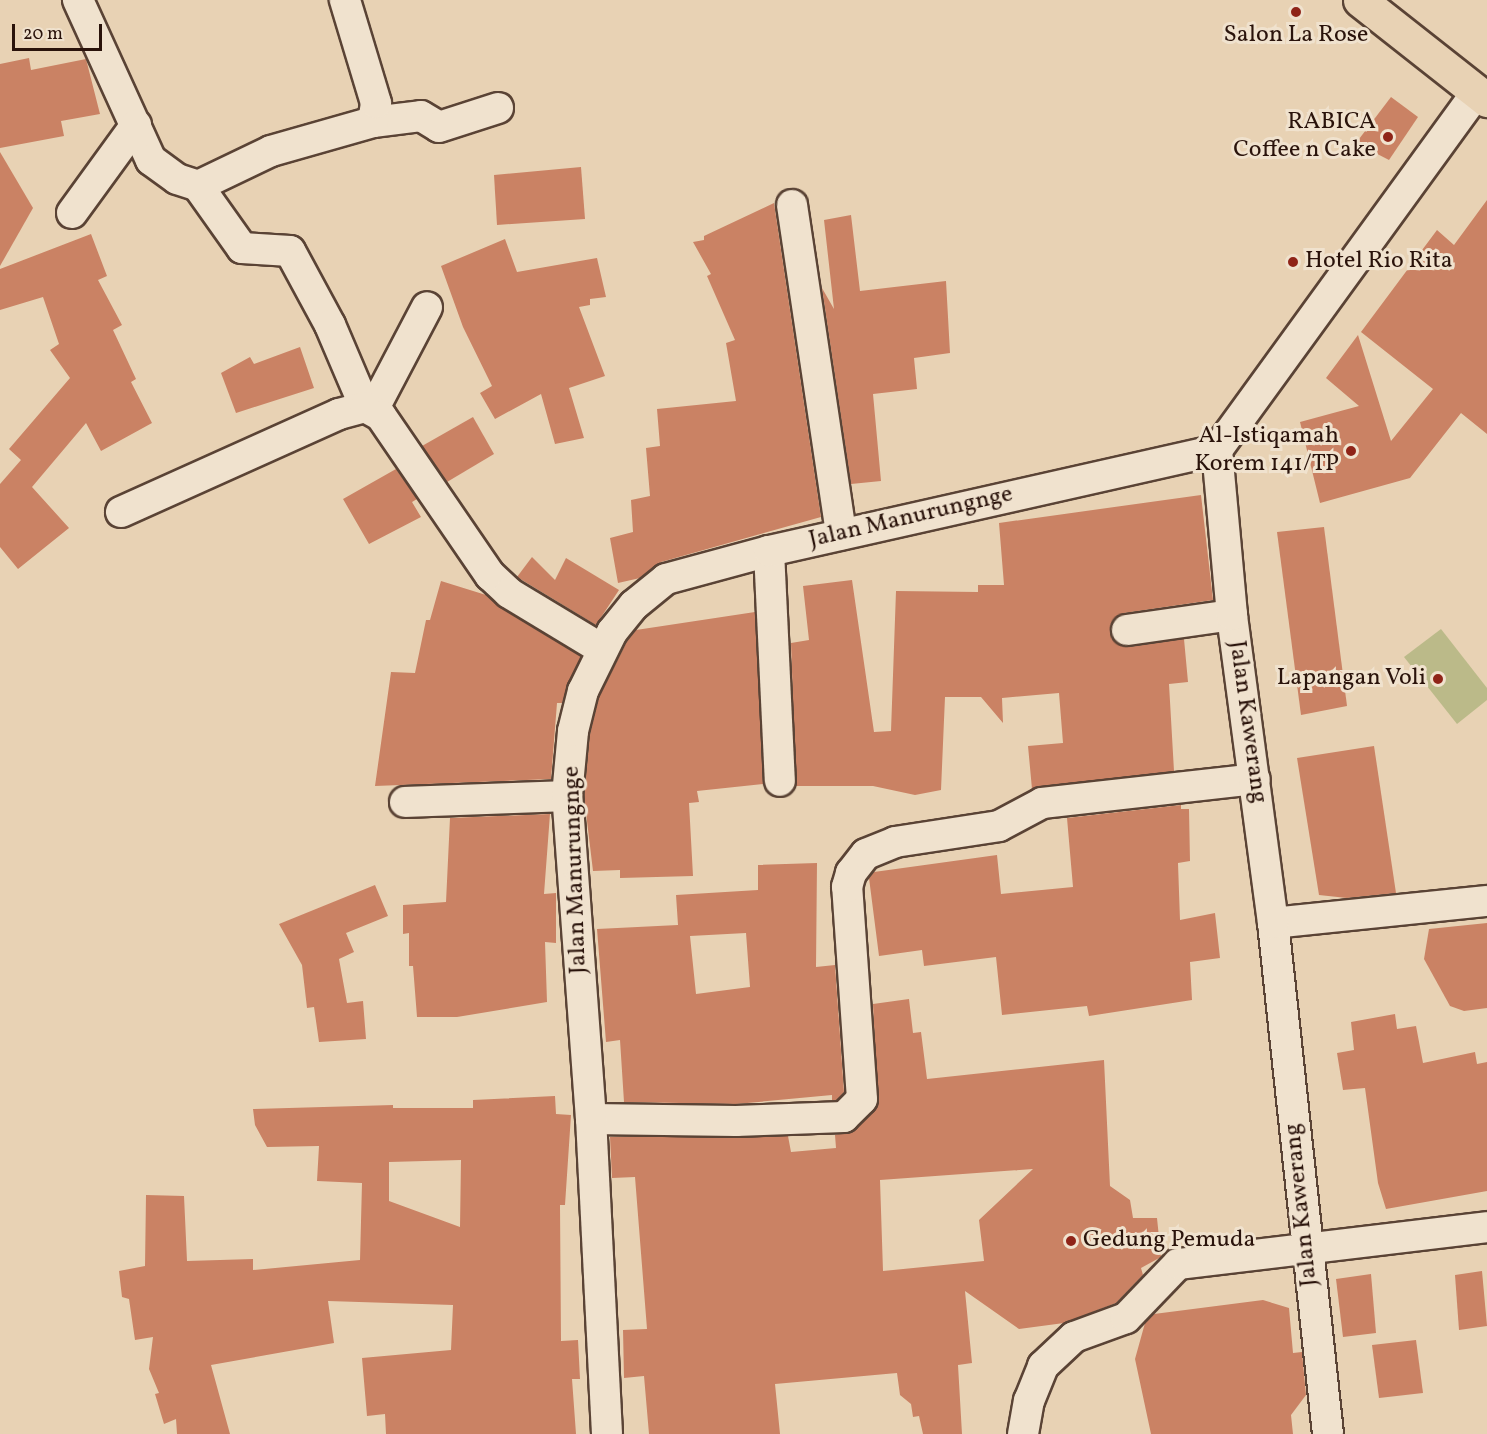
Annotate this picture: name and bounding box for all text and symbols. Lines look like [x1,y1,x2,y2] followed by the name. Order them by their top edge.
[1289,5,1303,19] marker: Salon La Rose
[15,12,105,50] scale bar
[23,22,63,47] text: 20 m
[1224,22,1368,50] place label: Salon La Rose
[1233,109,1376,165] place label: RABICA Coffee n Cake
[1381,130,1395,144] marker: RABICA Coffee n Cake
[1305,248,1453,276] place label: Hotel Rio Rita
[1286,255,1300,269] marker: Hotel Rio Rita
[1194,423,1339,479] place label: Al-Istiqamah Korem 141/TP
[1344,444,1358,458] marker: Al-Istiqamah Korem 141/TP
[806,481,1016,555] street label: Jalan Manurungnge
[1221,639,1273,805] street label: Jalan Kawerang
[1276,665,1426,693] place label: Lapangan Voli
[1431,672,1445,686] marker: Lapangan Voli
[558,765,594,975] street label: Jalan Manurungnge
[1279,1122,1325,1288] street label: Jalan Kawerang
[1083,1227,1255,1255] place label: Gedung Pemuda
[1064,1234,1078,1248] marker: Gedung Pemuda

